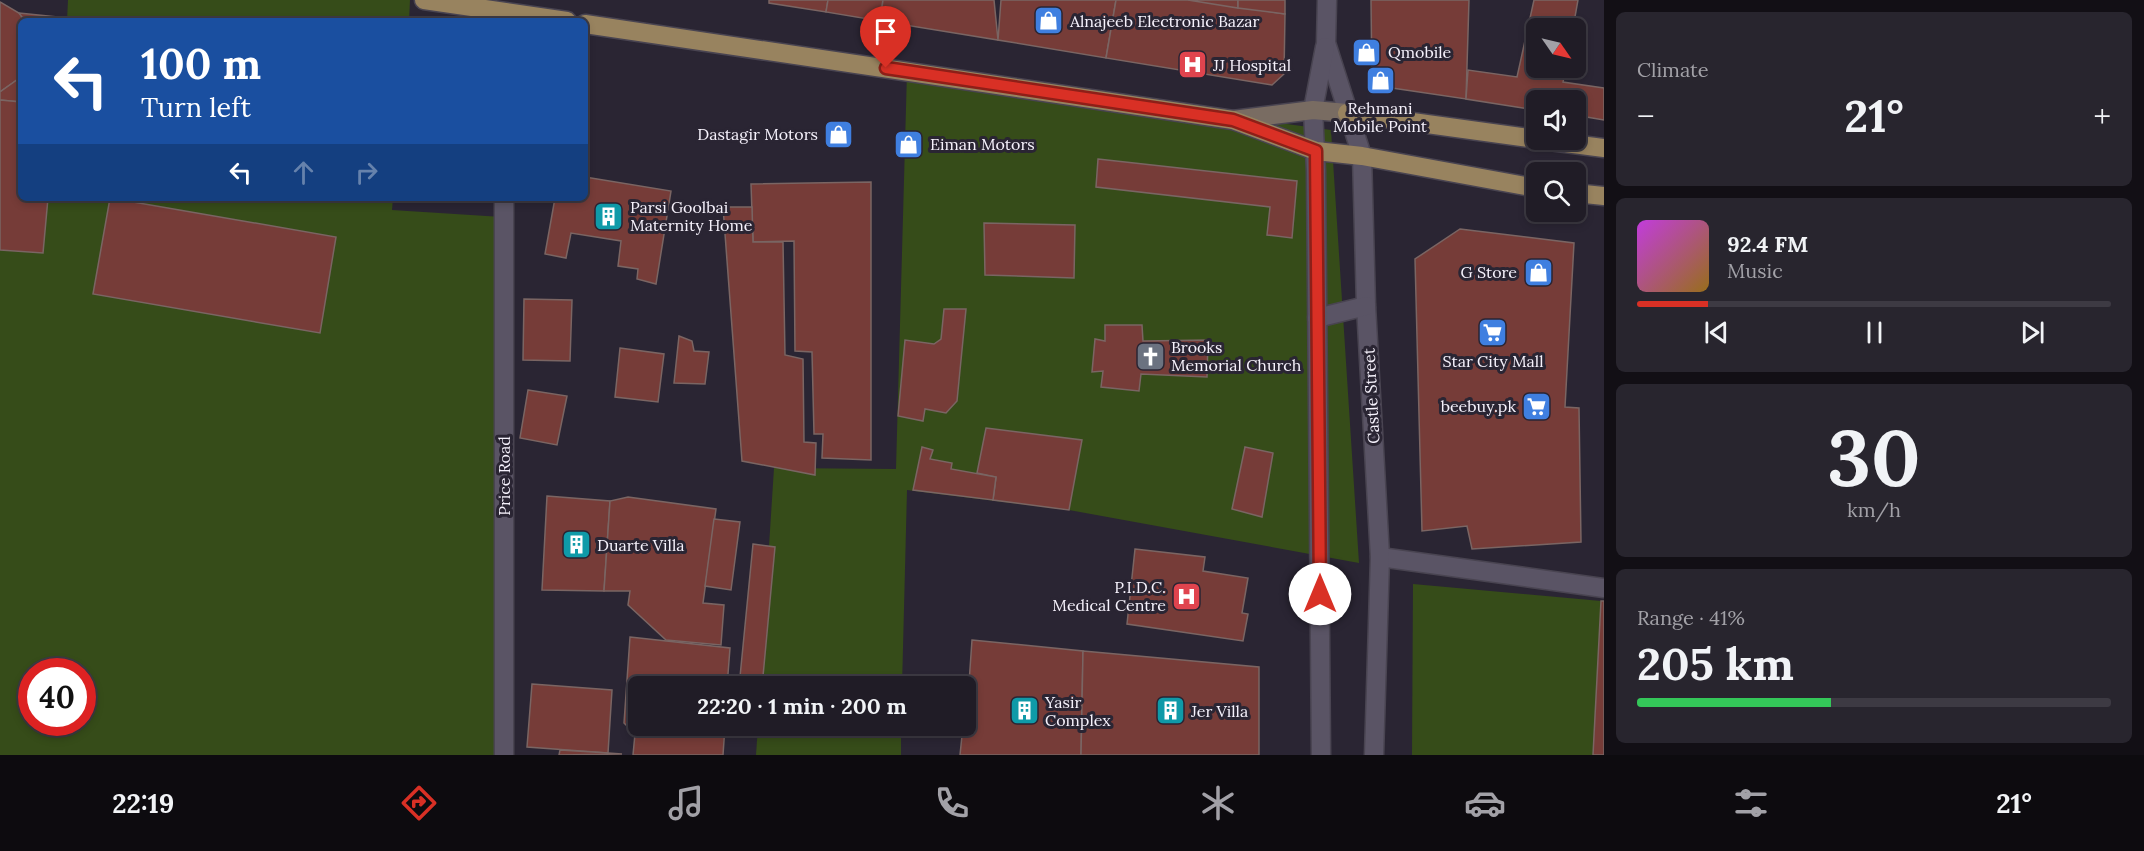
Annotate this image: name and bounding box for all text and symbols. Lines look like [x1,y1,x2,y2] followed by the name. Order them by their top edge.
[1033,5,1065,37] shop icon: Alnajeeb Electronic Bazar
[860,6,911,68] pin
[1069,11,1260,31] place label: Alnajeeb Electronic Bazar
[869,15,902,48] icon: arrive
[1526,18,1586,78] north arrow
[1526,18,1586,222] map controls
[1351,36,1383,68] shop icon: Qmobile
[141,37,261,91] text: 100 m
[42,42,120,120] icon: left
[1388,42,1452,62] place label: Qmobile
[1176,49,1208,81] hospital icon: JJ Hospital
[1212,55,1291,75] place label: JJ Hospital
[1637,57,1709,82] text: Climate
[1364,64,1396,96] shop icon: Rehmani Mobile Point
[1844,87,1904,144] text: 21°
[141,90,251,124] text: Turn left
[1526,90,1586,150] button: sound
[1637,95,1655,137] text: −
[2093,95,2111,137] text: +
[1333,98,1428,136] place label: Rehmani Mobile Point
[823,118,855,150] shop icon: Dastagir Motors
[697,124,818,144] place label: Dastagir Motors
[893,128,925,160] shop icon: Eiman Motors
[930,134,1035,154] place label: Eiman Motors
[224,156,257,189] icon: left
[287,156,320,189] icon: ahead
[350,156,383,189] icon: right
[1526,162,1586,222] button: search
[630,197,753,235] place label: Parsi Goolbai Maternity Home
[593,200,625,232] building icon: Parsi Goolbai Maternity Home
[1727,230,1808,258] text: 92.4 FM
[1522,256,1554,288] shop icon: G Store
[1727,258,1783,283] text: Music
[1461,262,1517,282] place label: G Store
[1700,316,1733,349] icon: previous
[1858,316,1891,349] icon: pause
[2016,316,2049,349] icon: next
[1477,317,1509,349] supermarket icon: Star City Mall
[1171,337,1302,375] place label: Brooks Memorial Church
[1134,340,1166,372] church icon: Brooks Memorial Church
[1358,347,1383,444] street label: Castle Street
[1442,351,1544,371] place label: Star City Mall
[1521,390,1553,422] supermarket icon: beebuy.pk
[1441,396,1516,416] place label: beebuy.pk
[1827,408,1921,507] text: 30
[494,436,514,516] street label: Price Road
[1847,497,1901,522] text: km/h
[560,529,592,561] building icon: Duarte Villa
[597,535,685,555] place label: Duarte Villa
[1288,562,1352,626] position arrow
[1052,577,1166,615] place label: P.I.D.C. Medical Centre
[1171,580,1203,612] hospital icon: P.I.D.C. Medical Centre
[1637,605,1745,630] text: Range · 41%
[1637,635,1794,692] text: 205 km
[18,658,96,736] speed limit sign: 40
[697,692,907,720] text: 22:20 · 1 min · 200 m
[1044,692,1111,730] place label: Yasir Complex
[1008,695,1040,727] building icon: Yasir Complex
[1154,695,1186,727] building icon: Jer Villa
[1190,701,1248,721] place label: Jer Villa
[398,782,440,824] icon: directions
[665,782,707,824] icon: music
[931,782,973,824] icon: phone
[1197,782,1239,824] icon: climate
[1464,782,1506,824] icon: car
[1730,782,1772,824] icon: filters
[112,786,174,820] text: 22:19
[1996,786,2032,820] text: 21°

